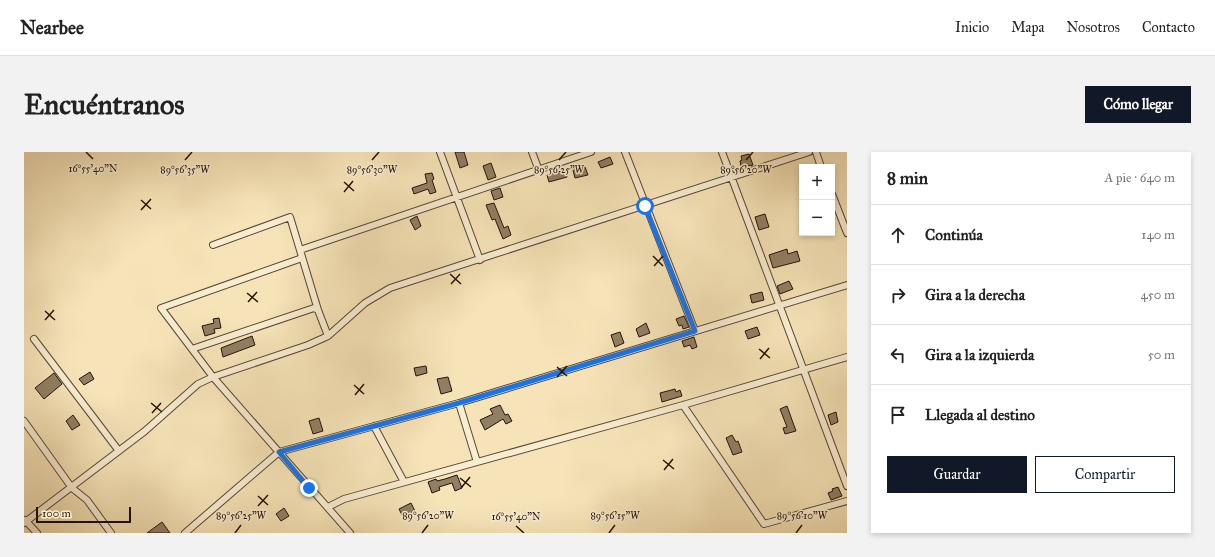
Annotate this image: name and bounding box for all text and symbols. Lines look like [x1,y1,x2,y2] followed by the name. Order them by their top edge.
[20,16,84,39] text: Nearbee
[955,19,989,36] text: Inicio
[1011,19,1044,36] text: Mapa
[1066,19,1120,36] text: Nosotros
[1142,19,1195,36] text: Contacto
[1085,86,1191,123] button: Cómo llegar
[24,87,185,122] text: Encuéntranos
[69,163,118,175] text: 16°55'40"N
[160,164,210,176] text: 89°56'35"W
[347,164,398,176] text: 89°56'30"W
[534,164,585,176] text: 89°56'25"W
[720,164,772,176] text: 89°56'20"W
[799,164,835,236] map controls
[799,164,835,200] button: +
[887,168,928,189] text: 8 min
[1104,170,1175,186] text: A pie · 640 m
[636,197,654,215] route start
[799,200,835,236] button: −
[887,224,909,246] icon: ahead
[925,226,983,244] text: Continúa
[1141,227,1175,243] text: 140 m
[887,284,909,306] icon: right
[925,286,1025,304] text: Gira a la derecha
[1140,287,1175,303] text: 450 m
[887,344,909,366] icon: left
[925,346,1034,364] text: Gira a la izquierda
[1148,347,1175,363] text: 50 m
[887,404,909,426] icon: arrive
[925,406,1035,424] text: Llegada al destino
[887,456,1027,493] button: Guardar
[1035,456,1175,493] button: Compartir
[300,479,318,497] route end
[36,505,131,524] scale bar
[42,507,71,520] text: 100 m
[216,510,267,522] text: 89°56'25"W
[402,510,454,522] text: 89°56'20"W
[590,510,640,522] text: 89°56'15"W
[777,510,828,522] text: 89°56'10"W
[492,511,541,523] text: 16°55'40"N

